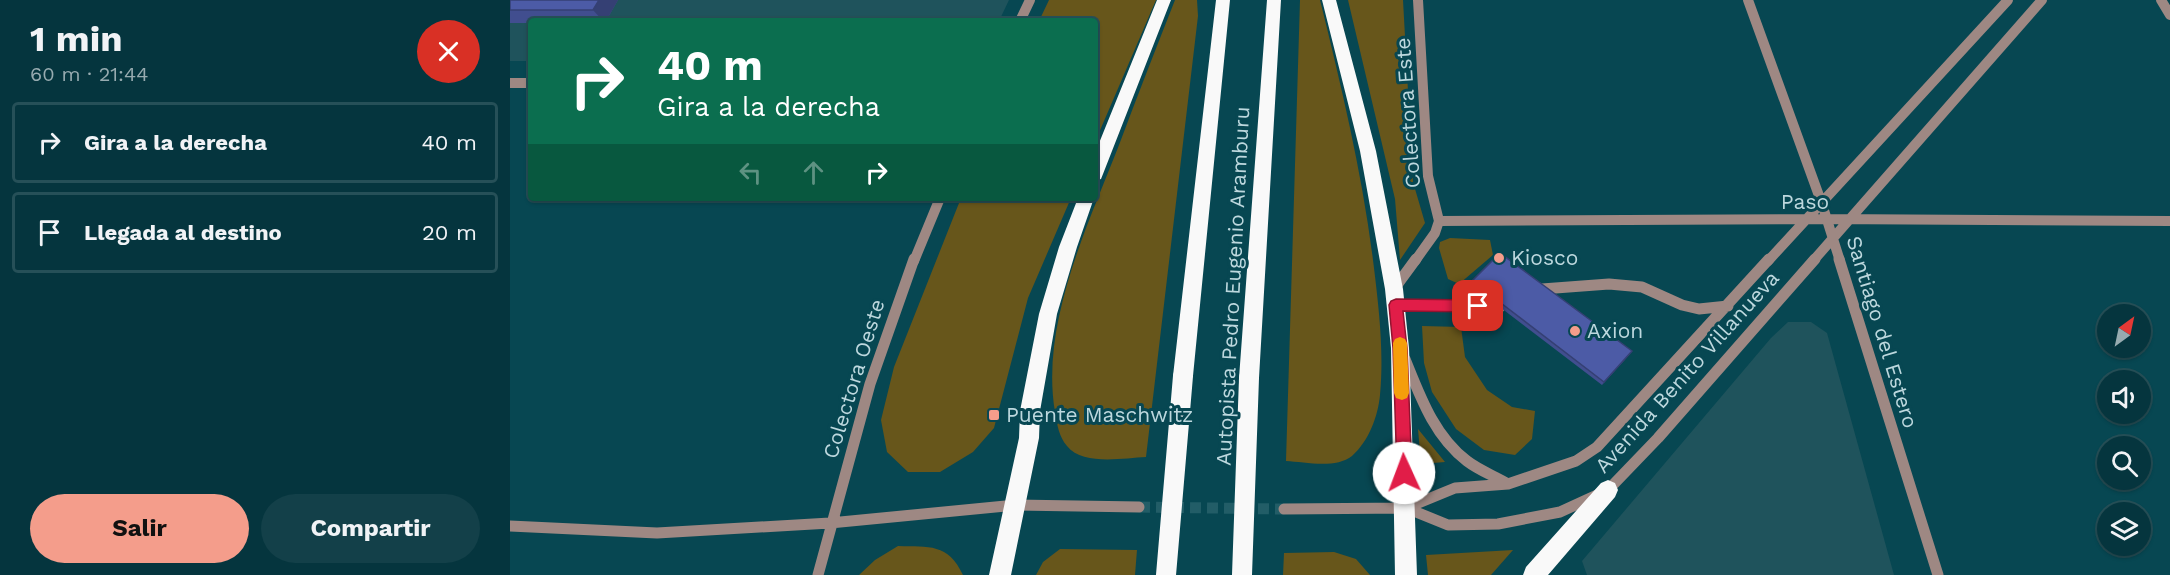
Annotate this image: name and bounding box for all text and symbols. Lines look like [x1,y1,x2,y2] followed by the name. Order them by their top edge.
[30,18,122,60] text: 1 min
[417,20,480,83] button: close
[1390,37,1425,189] street label: Colectora Este
[657,41,763,90] text: 40 m
[558,42,636,120] icon: right
[30,62,148,86] text: 60 m · 21:44
[657,91,880,123] text: Gira a la derecha
[1211,106,1254,466] street label: Autopista Pedro Eugenio Aramburu
[33,126,66,159] icon: right
[84,130,267,155] text: Gira a la derecha
[421,130,477,155] text: 40 m
[734,156,767,189] icon: left
[797,156,830,189] icon: ahead
[860,156,893,189] icon: right
[1781,189,1829,214] street label: Paso
[33,216,66,249] icon: arrive
[84,220,282,245] text: Llegada al destino
[422,220,477,245] text: 20 m
[1841,233,1924,431] street label: Santiago del Estero
[1511,245,1578,270] place label: Kiosco
[1492,251,1506,265] marker: Kiosco
[1589,265,1784,478] street label: Avenida Benito Villanueva
[1452,280,1503,331] pin
[1461,289,1494,322] icon: arrive
[817,296,890,462] street label: Colectora Oeste
[2097,304,2151,358] north arrow
[2097,304,2151,556] map controls
[1587,318,1643,343] place label: Axion
[1568,324,1582,338] marker: Axion
[2097,370,2151,424] button: sound
[1006,402,1193,427] place label: Puente Maschwitz
[987,408,1001,422] marker: Puente Maschwitz
[2097,436,2151,490] button: search
[1372,441,1436,505] position arrow
[30,494,249,563] button: Salir
[261,494,480,563] button: Compartir
[2097,502,2151,556] button: layers

